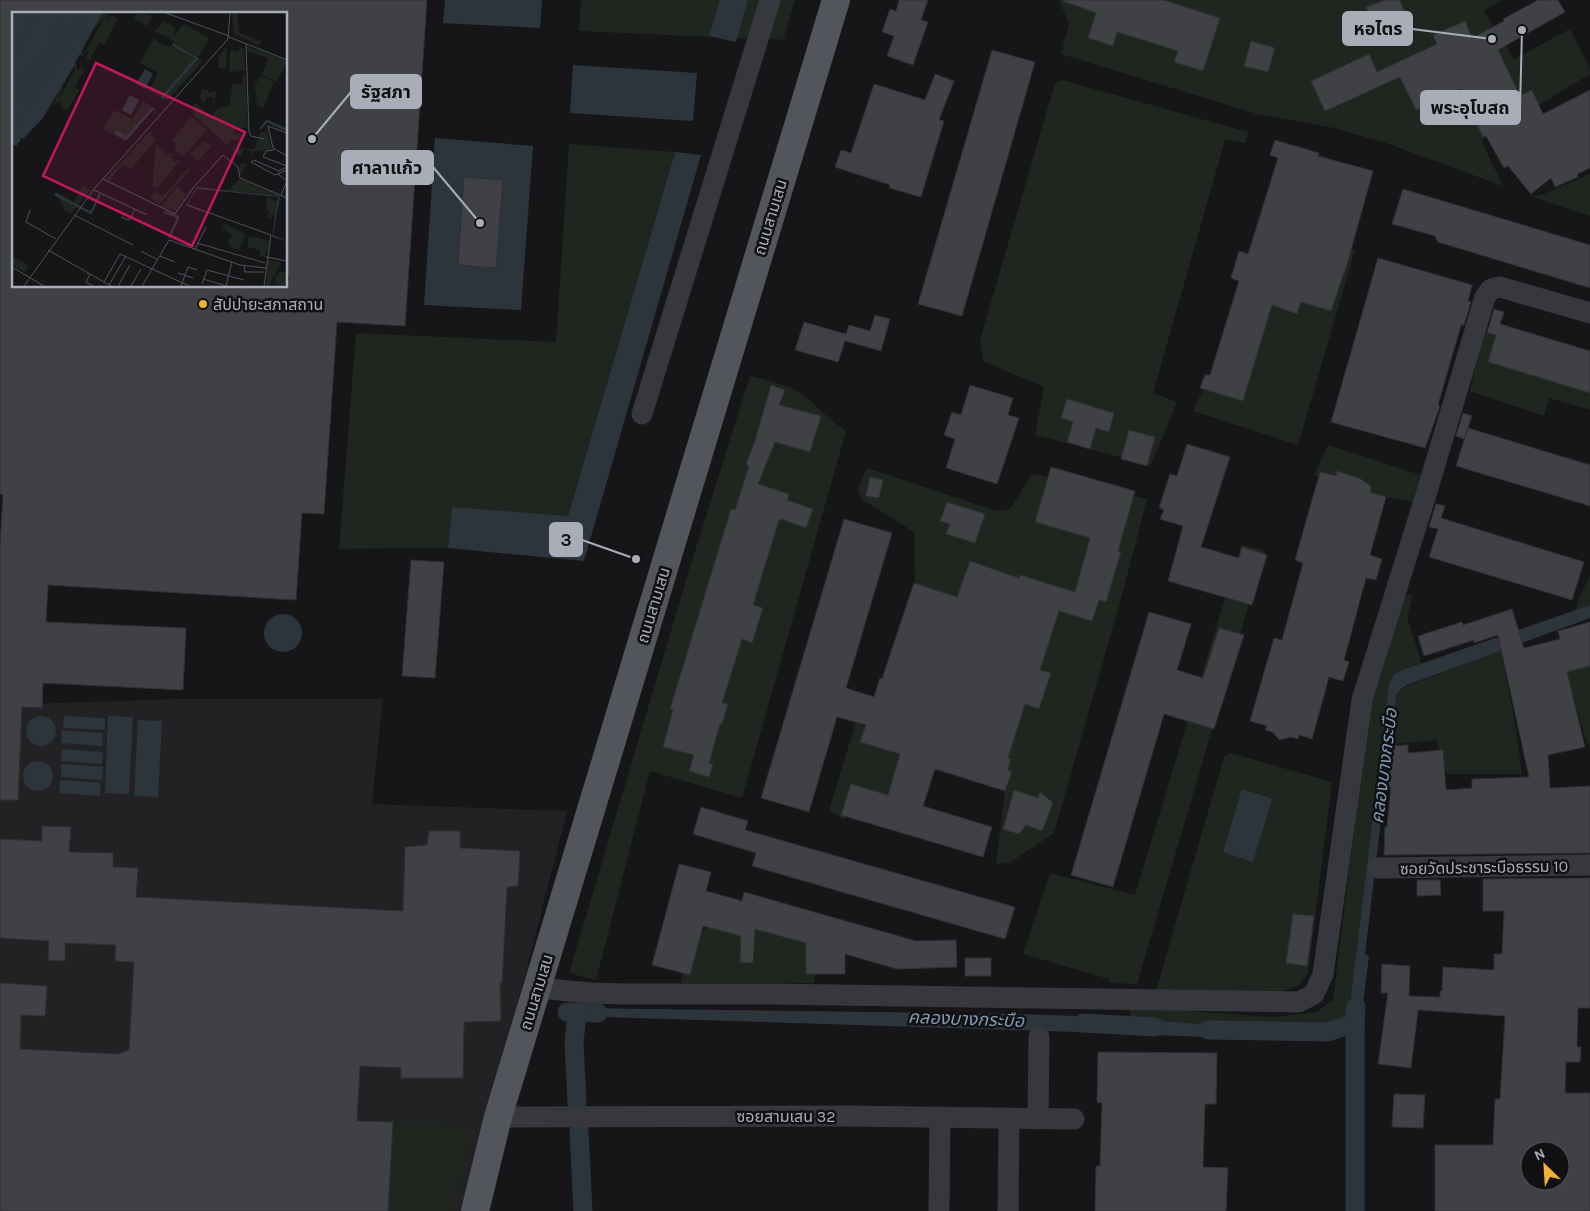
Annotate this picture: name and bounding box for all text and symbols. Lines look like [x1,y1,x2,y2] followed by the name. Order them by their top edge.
[12,12,288,288] inset map
[1343,12,1412,45] callout: หอไตร
[1353,18,1403,40] text: หอไตร
[351,75,421,108] callout: รัฐสภา
[361,81,411,103] text: รัฐสภา
[1421,91,1520,124] callout: พระอุโบสถ
[1430,97,1510,119] text: พระอุโบสถ
[342,151,433,184] callout: ศาลาแก้ว
[352,157,422,179] text: ศาลาแก้ว
[750,177,791,257] street label: ถนนสามเสน
[213,295,323,314] place label: สัปปายะสภาสถาน
[197,298,209,310] marker: สัปปายะสภาสถาน
[550,523,582,556] callout: 3
[560,529,572,551] text: 3
[633,565,674,645] street label: ถนนสามเสน
[1366,706,1402,825] water label: คลองบางกระบือ
[1400,857,1568,878] street label: ซอยวัดประชาระบือธรรม 10
[516,952,557,1032] street label: ถนนสามเสน
[908,1006,1025,1032] water label: คลองบางกระบือ
[736,1107,836,1126] street label: ซอยสามเสน 32
[1520,1141,1570,1191] north arrow
[1532,1145,1548,1164] text: N

